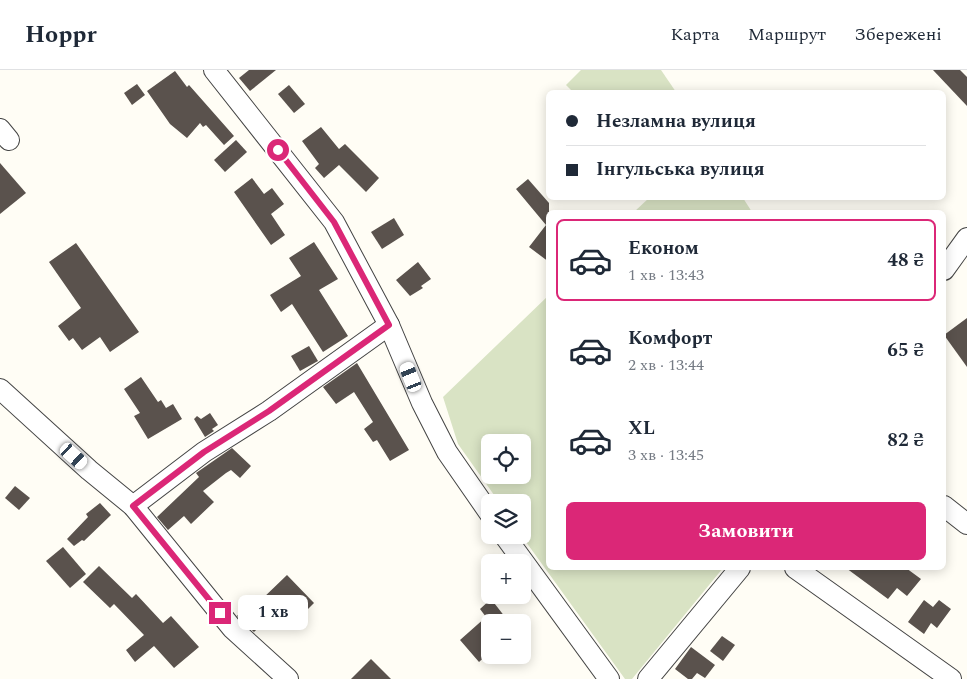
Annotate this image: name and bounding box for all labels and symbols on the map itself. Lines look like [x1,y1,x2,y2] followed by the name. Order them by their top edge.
[267,139,289,161] route start
[398,360,423,394] car
[57,440,90,472] car
[238,596,308,630] callout: 1 хв
[209,602,231,624] route end

